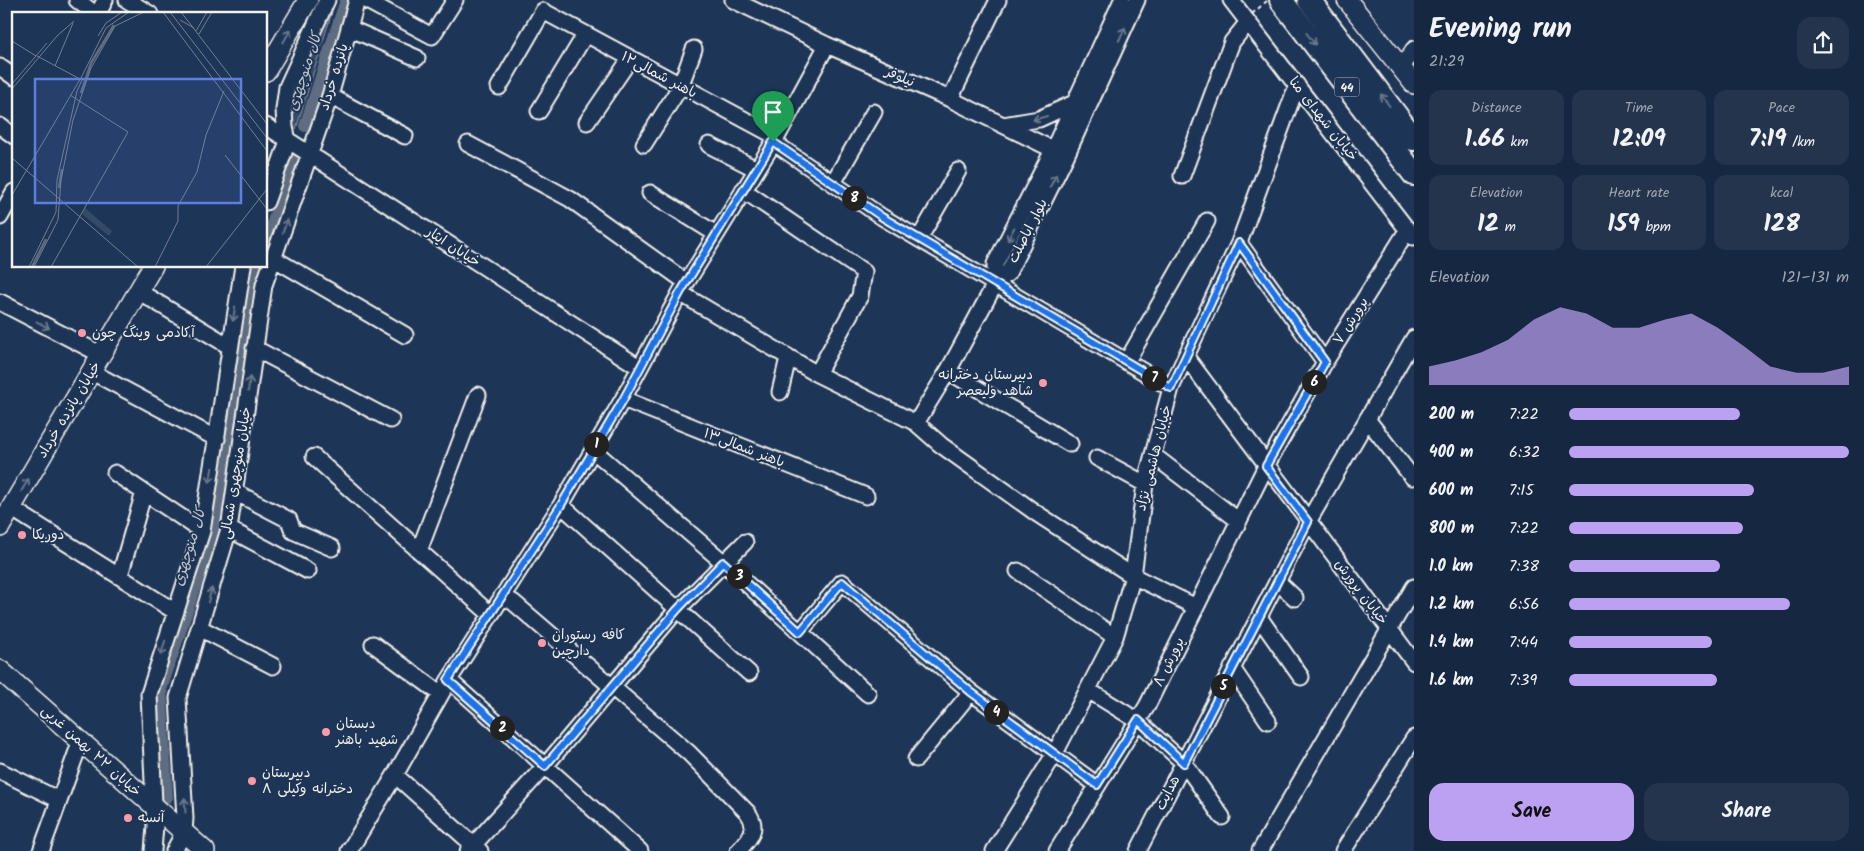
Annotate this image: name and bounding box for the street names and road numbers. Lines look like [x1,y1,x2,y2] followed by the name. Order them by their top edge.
[313,41,355,113] street label: پانزده خرداد
[617,46,701,104] street label: باهنر شمالی۱۲
[881,60,918,93] street label: نیلوفر
[1283,72,1363,166] street label: خیابان شهدای منا
[1334,77,1360,96] road number: 44
[1002,195,1054,267] street label: بلوار اباصلت
[421,221,485,273] street label: خیابان ایثار
[1328,293,1374,349] street label: پرورش ۷
[31,357,107,463] street label: خیابان پانزده خرداد
[1130,403,1178,513] street label: خیابان هاشمی نژاد
[215,405,257,541] street label: خیابان منوچهری شمالی
[700,422,788,474] street label: باهنر شمالی۱۳
[1329,554,1393,630] street label: خیابان پرورش
[1148,633,1190,691] street label: پرورش ۸
[36,700,146,802] street label: خیابان ۲۲ بهمن غربی
[1150,772,1186,814] street label: هدایت

